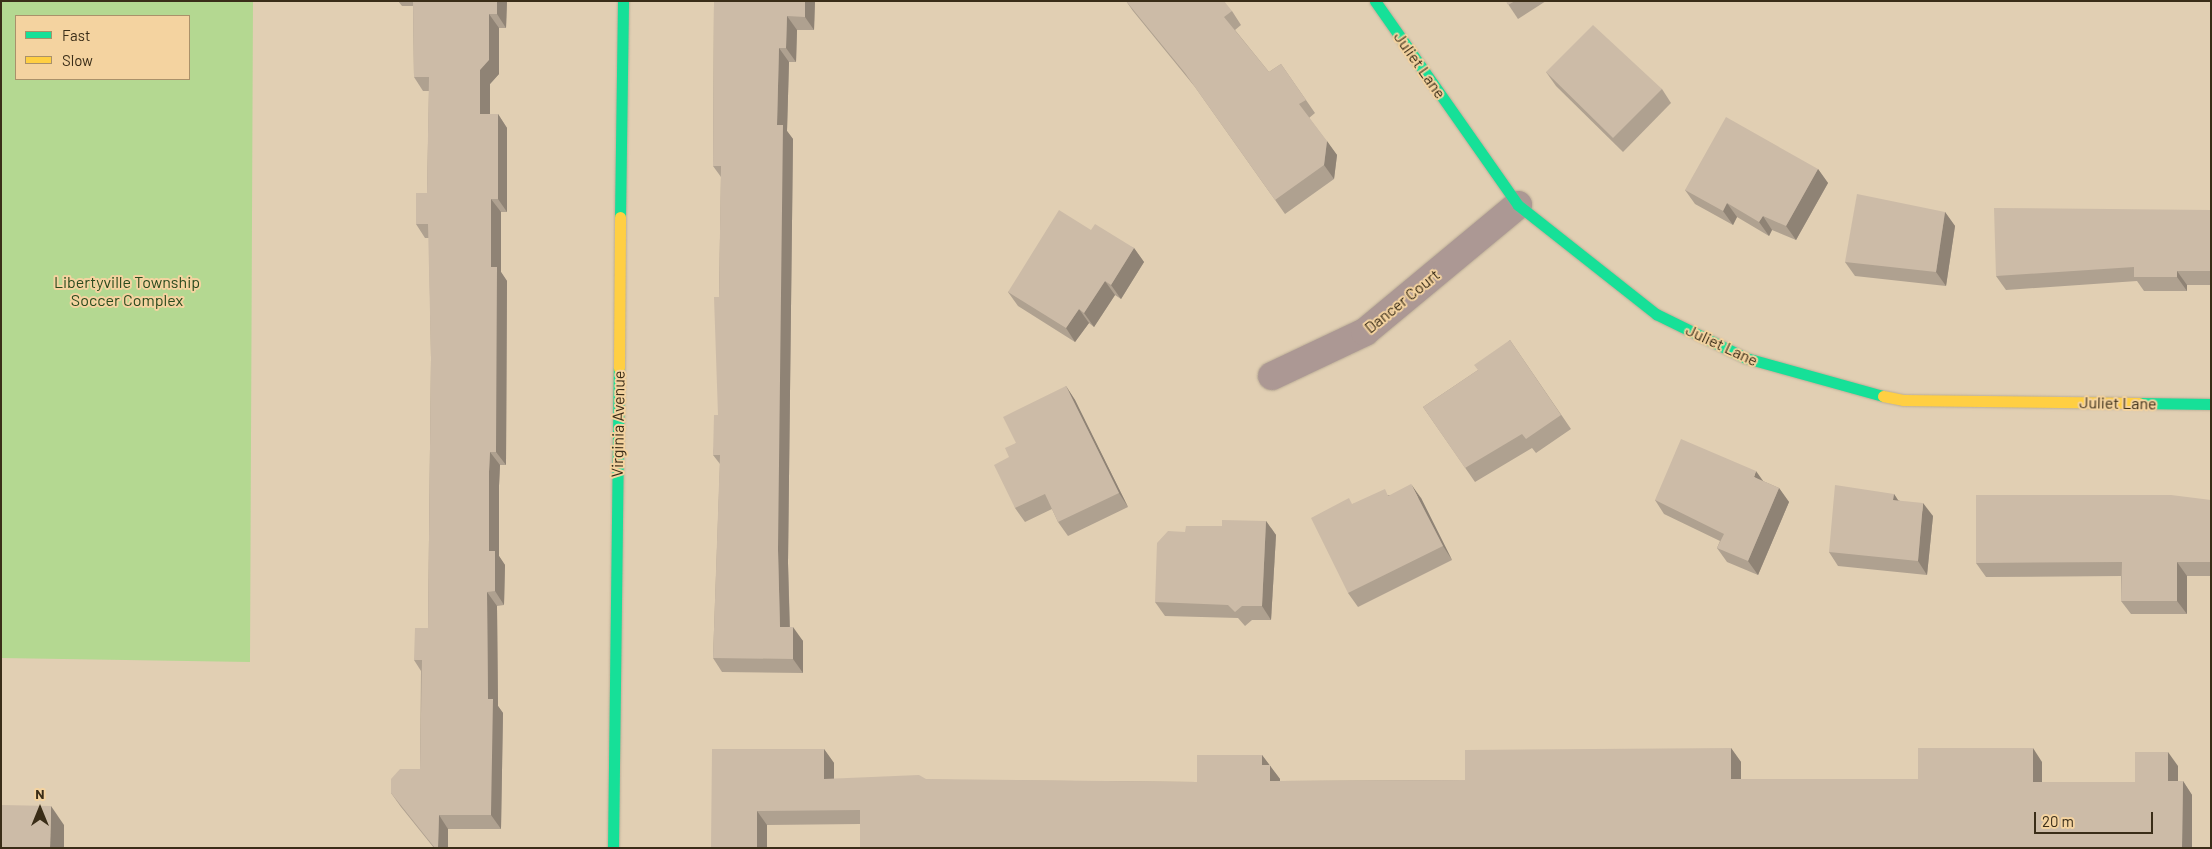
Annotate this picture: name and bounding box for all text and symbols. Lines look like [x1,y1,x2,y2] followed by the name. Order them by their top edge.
[15,15,190,80] legend
[62,26,90,44] text: Fast
[1390,28,1450,102] street label: Juliet Lane
[62,51,93,69] text: Slow
[1361,265,1443,337] street label: Dancer Court
[54,272,200,310] park label: Libertyville Township Soccer Complex
[1683,320,1761,370] street label: Juliet Lane
[607,370,629,478] street label: Virginia Avenue
[2079,393,2157,413] street label: Juliet Lane
[15,784,65,834] north arrow
[35,785,45,802] text: N
[2037,802,2156,834] scale bar
[2042,812,2074,830] text: 20 m

